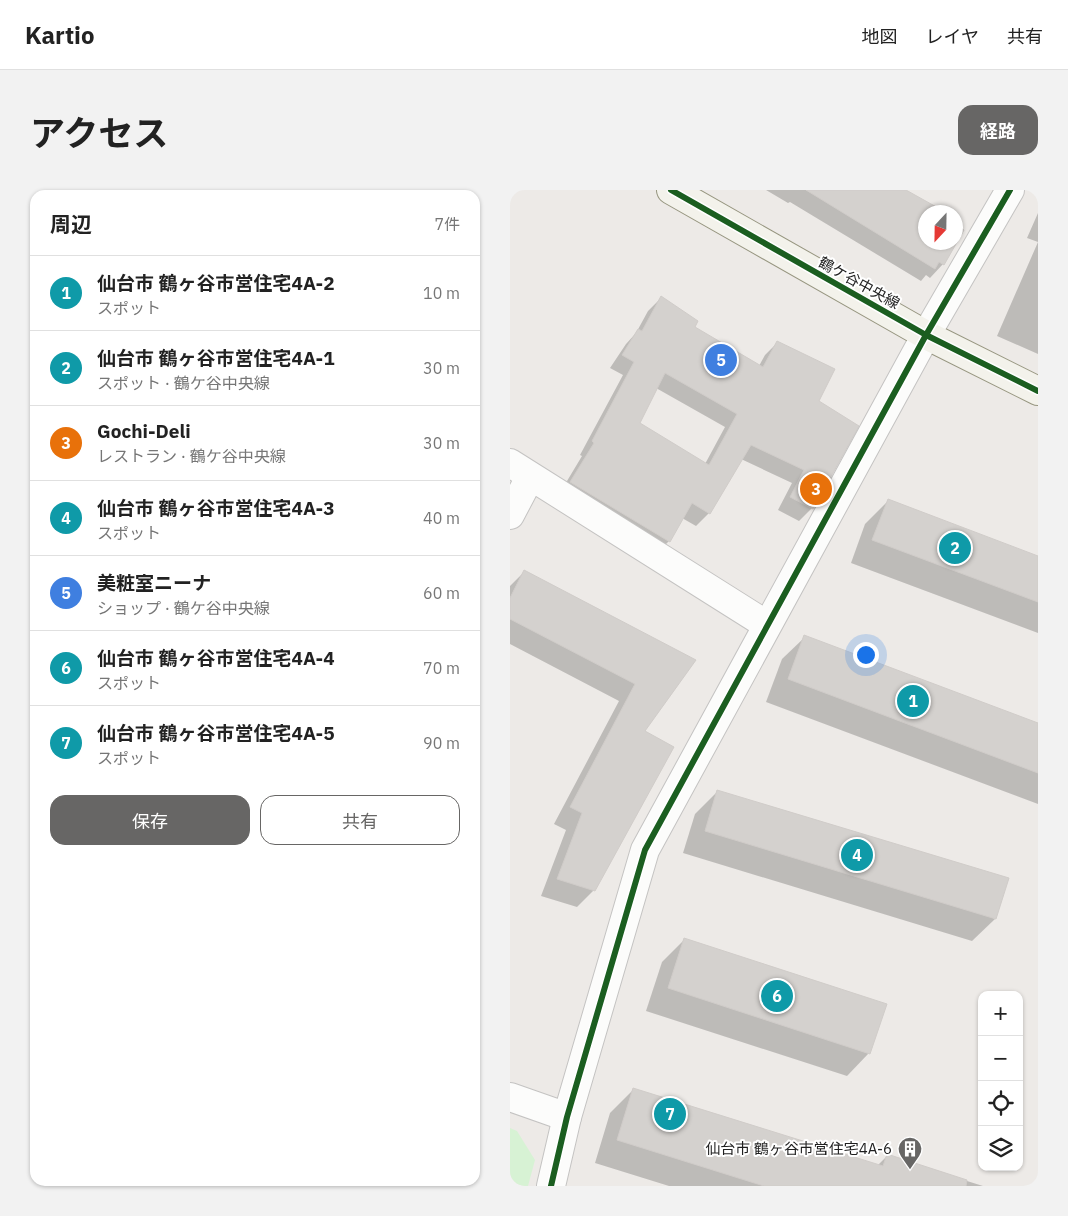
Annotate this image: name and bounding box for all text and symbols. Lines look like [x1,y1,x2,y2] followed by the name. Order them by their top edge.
[25,19,95,51] text: Kartio
[862,25,898,48] text: 地図
[926,25,979,48] text: レイヤ
[1007,25,1043,48] text: 共有
[958,105,1038,155] button: 経路
[30,110,168,156] text: アクセス
[918,205,963,250] north arrow
[50,210,92,238] text: 周辺
[434,214,460,234] text: 7件
[815,252,903,313] street label: 鶴ケ谷中央線
[97,271,335,295] text: 仙台市 鶴ヶ谷市営住宅4A-2
[61,283,71,303] text: 1
[423,283,460,303] text: 10 m
[97,298,161,318] text: スポット
[705,341,737,379] pin: 5
[97,346,335,370] text: 仙台市 鶴ヶ谷市営住宅4A-1
[61,358,71,378] text: 2
[423,358,460,378] text: 30 m
[97,373,270,393] text: スポット · 鶴ケ谷中央線
[97,419,191,443] text: Gochi-Deli
[61,433,71,453] text: 3
[423,433,460,453] text: 30 m
[97,446,286,466] text: レストラン · 鶴ケ谷中央線
[800,470,832,508] pin: 3
[97,496,335,520] text: 仙台市 鶴ヶ谷市営住宅4A-3
[61,508,71,528] text: 4
[423,508,460,528] text: 40 m
[97,523,161,543] text: スポット
[939,529,971,567] pin: 2
[97,571,211,595] text: 美粧室ニーナ
[61,583,71,603] text: 5
[423,583,460,603] text: 60 m
[97,598,270,618] text: ショップ · 鶴ケ谷中央線
[853,642,879,668] your location
[97,646,335,670] text: 仙台市 鶴ヶ谷市営住宅4A-4
[61,658,71,678] text: 6
[423,658,460,678] text: 70 m
[97,673,161,693] text: スポット
[897,682,929,720] pin: 1
[97,721,335,745] text: 仙台市 鶴ヶ谷市営住宅4A-5
[61,733,71,753] text: 7
[423,733,460,753] text: 90 m
[97,748,161,768] text: スポット
[50,795,250,845] button: 保存
[260,795,460,845] button: 共有
[841,836,873,874] pin: 4
[761,977,793,1015] pin: 6
[978,991,1023,1171] map controls
[978,991,1023,1036] button: +
[978,1036,1023,1081] button: −
[978,1081,1023,1126] button: locate
[654,1095,686,1133] pin: 7
[978,1126,1023,1171] button: layers
[897,1136,923,1170] building icon: 仙台市 鶴ヶ谷市営住宅4A-6
[705,1139,892,1158] place label: 仙台市 鶴ヶ谷市営住宅4A-6

